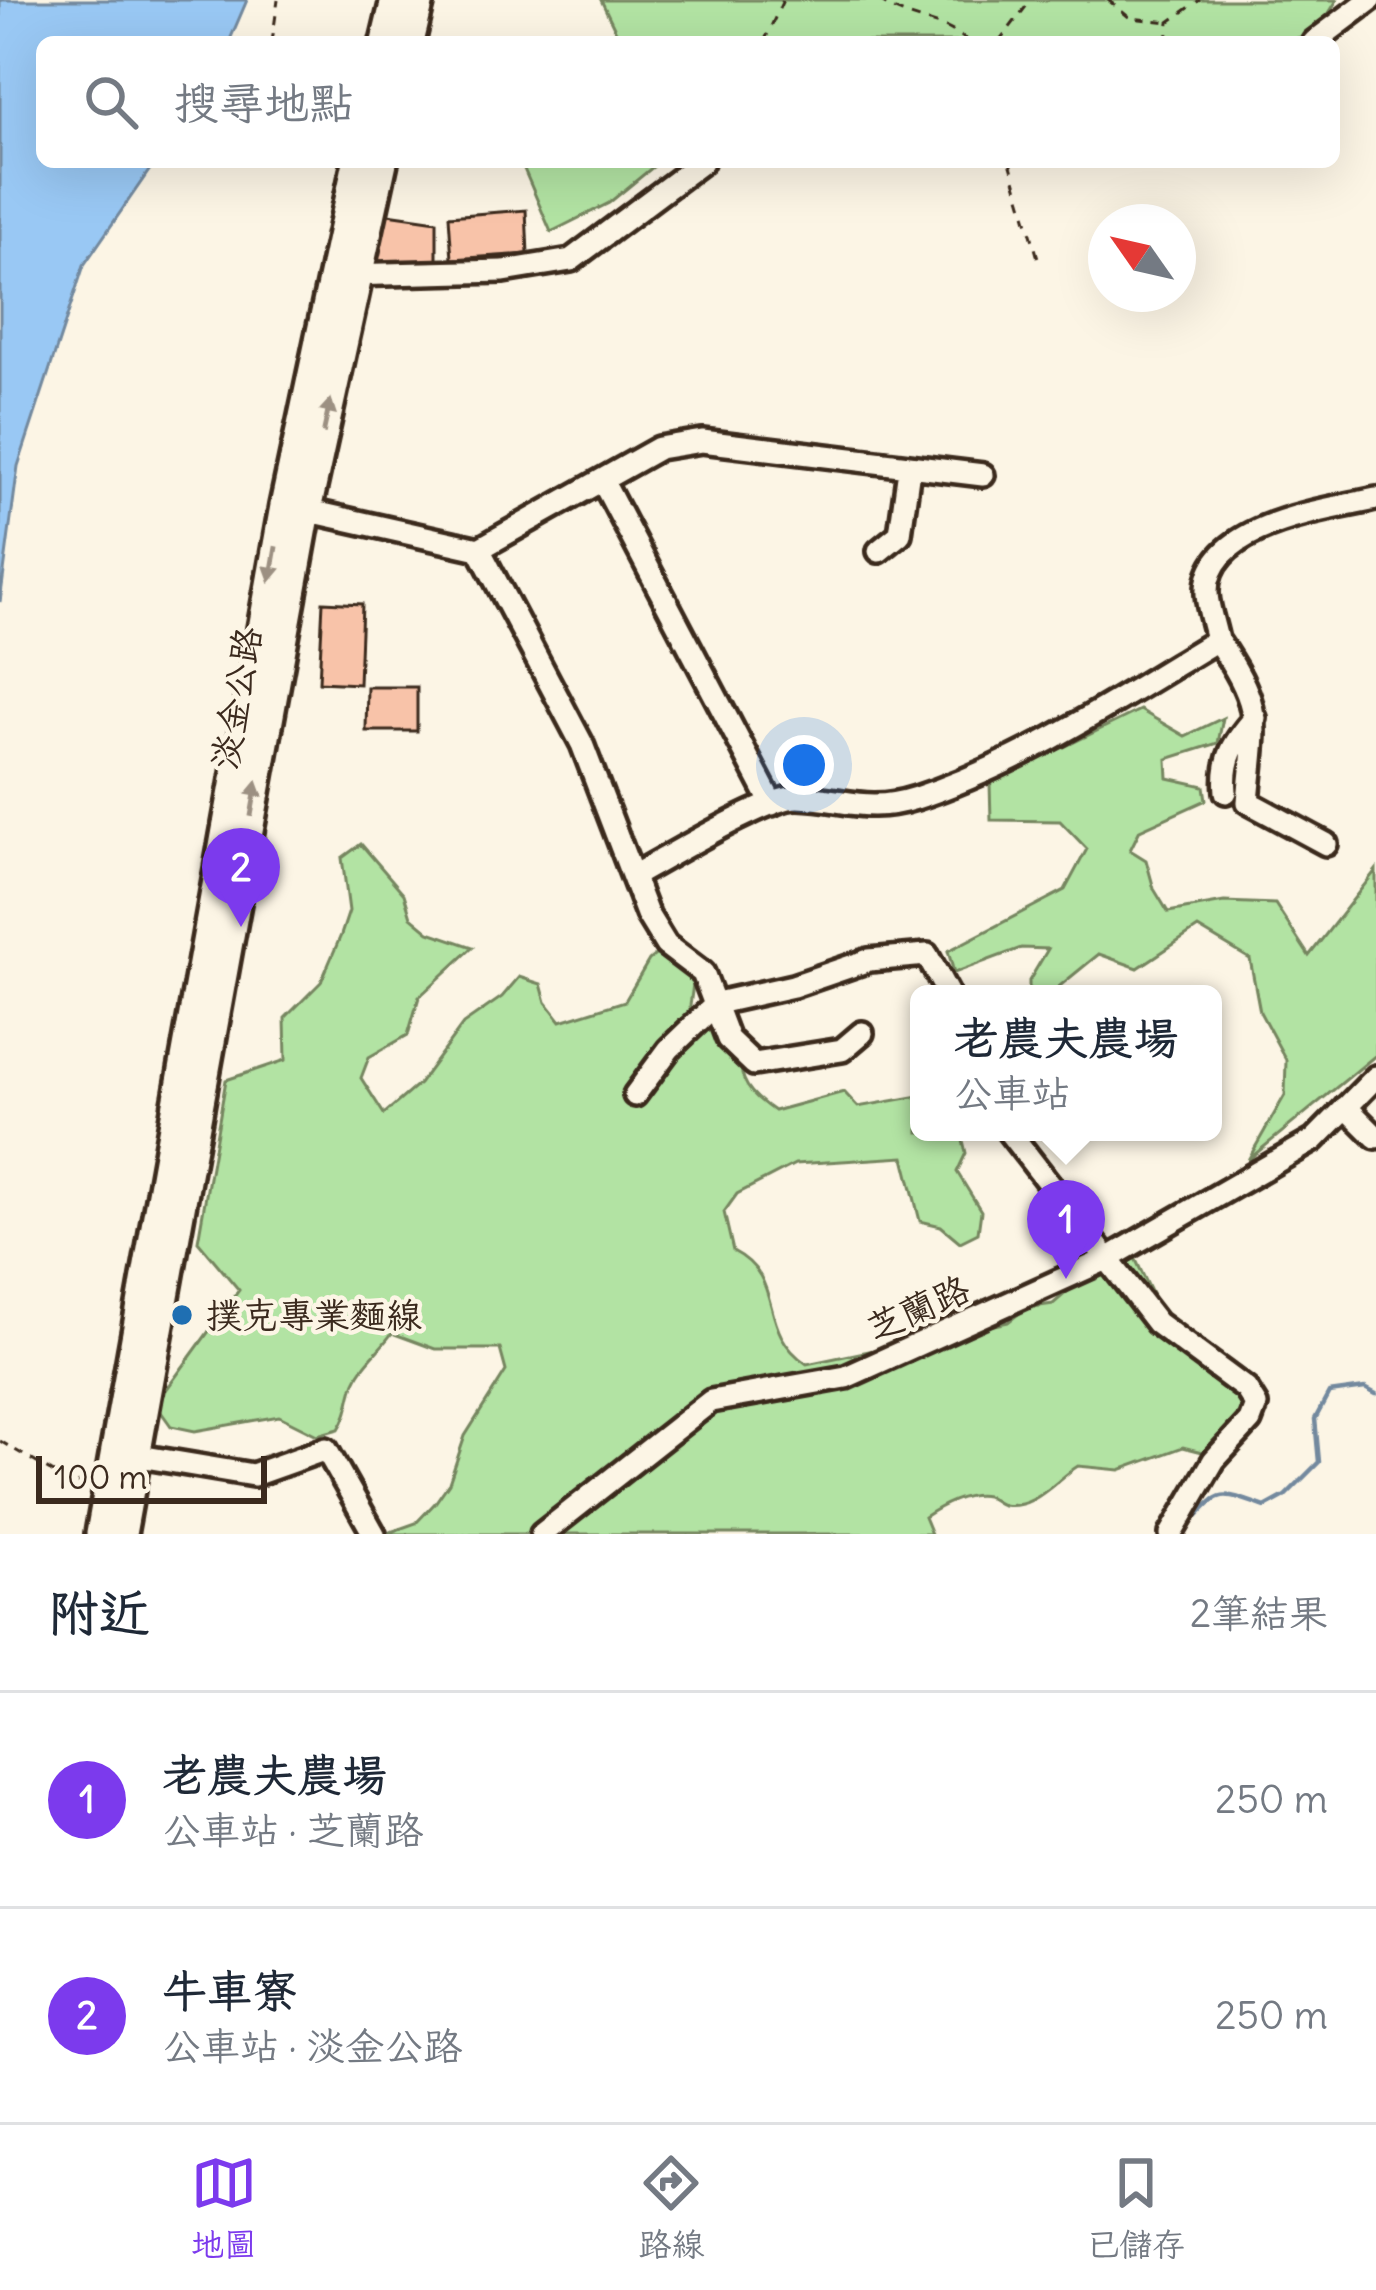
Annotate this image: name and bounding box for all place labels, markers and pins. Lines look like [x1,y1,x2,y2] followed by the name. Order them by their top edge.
[202,828,280,927] pin: 2
[1027,1180,1105,1279] pin: 1
[206,1293,422,1338] place label: 撲克專業麵線
[169,1302,195,1328] marker: 撲克專業麵線

